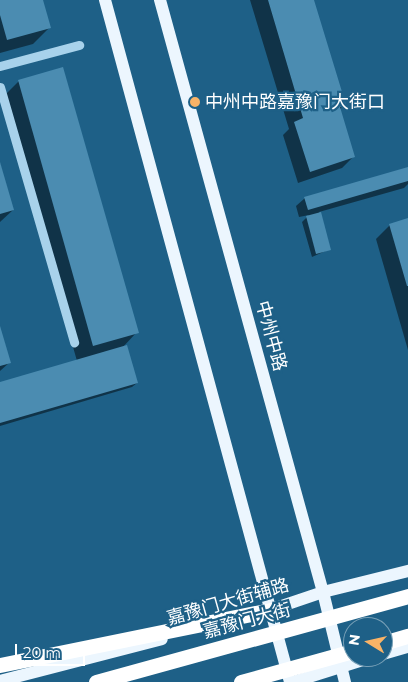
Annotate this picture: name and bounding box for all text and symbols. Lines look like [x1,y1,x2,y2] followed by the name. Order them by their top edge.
[205,91,385,113] place label: 中州中路嘉豫门大街口
[189,96,201,108] marker: 中州中路嘉豫门大街口
[251,298,291,374] street label: 中州中路
[164,574,292,630] street label: 嘉豫门大街辅路
[201,599,293,643] street label: 嘉豫门大街
[343,617,393,667] north arrow
[344,633,364,647] text: N
[18,634,88,666] scale bar
[23,643,61,662] text: 20 m

